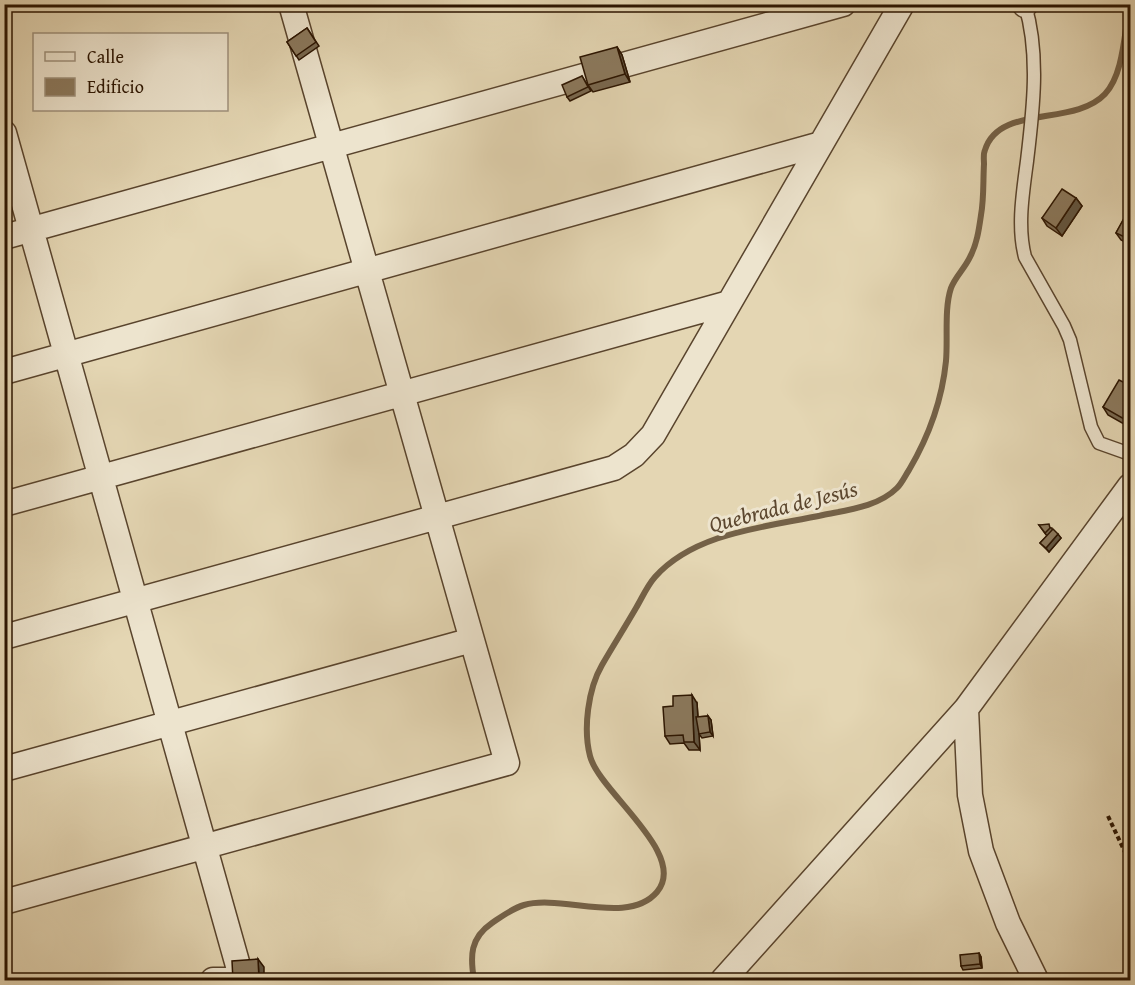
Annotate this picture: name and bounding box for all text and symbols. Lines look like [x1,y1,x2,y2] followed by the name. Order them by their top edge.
[33,33,228,111] legend
[87,43,124,70] text: Calle
[87,73,144,100] text: Edificio
[705,472,861,540] water label: Quebrada de Jesús

